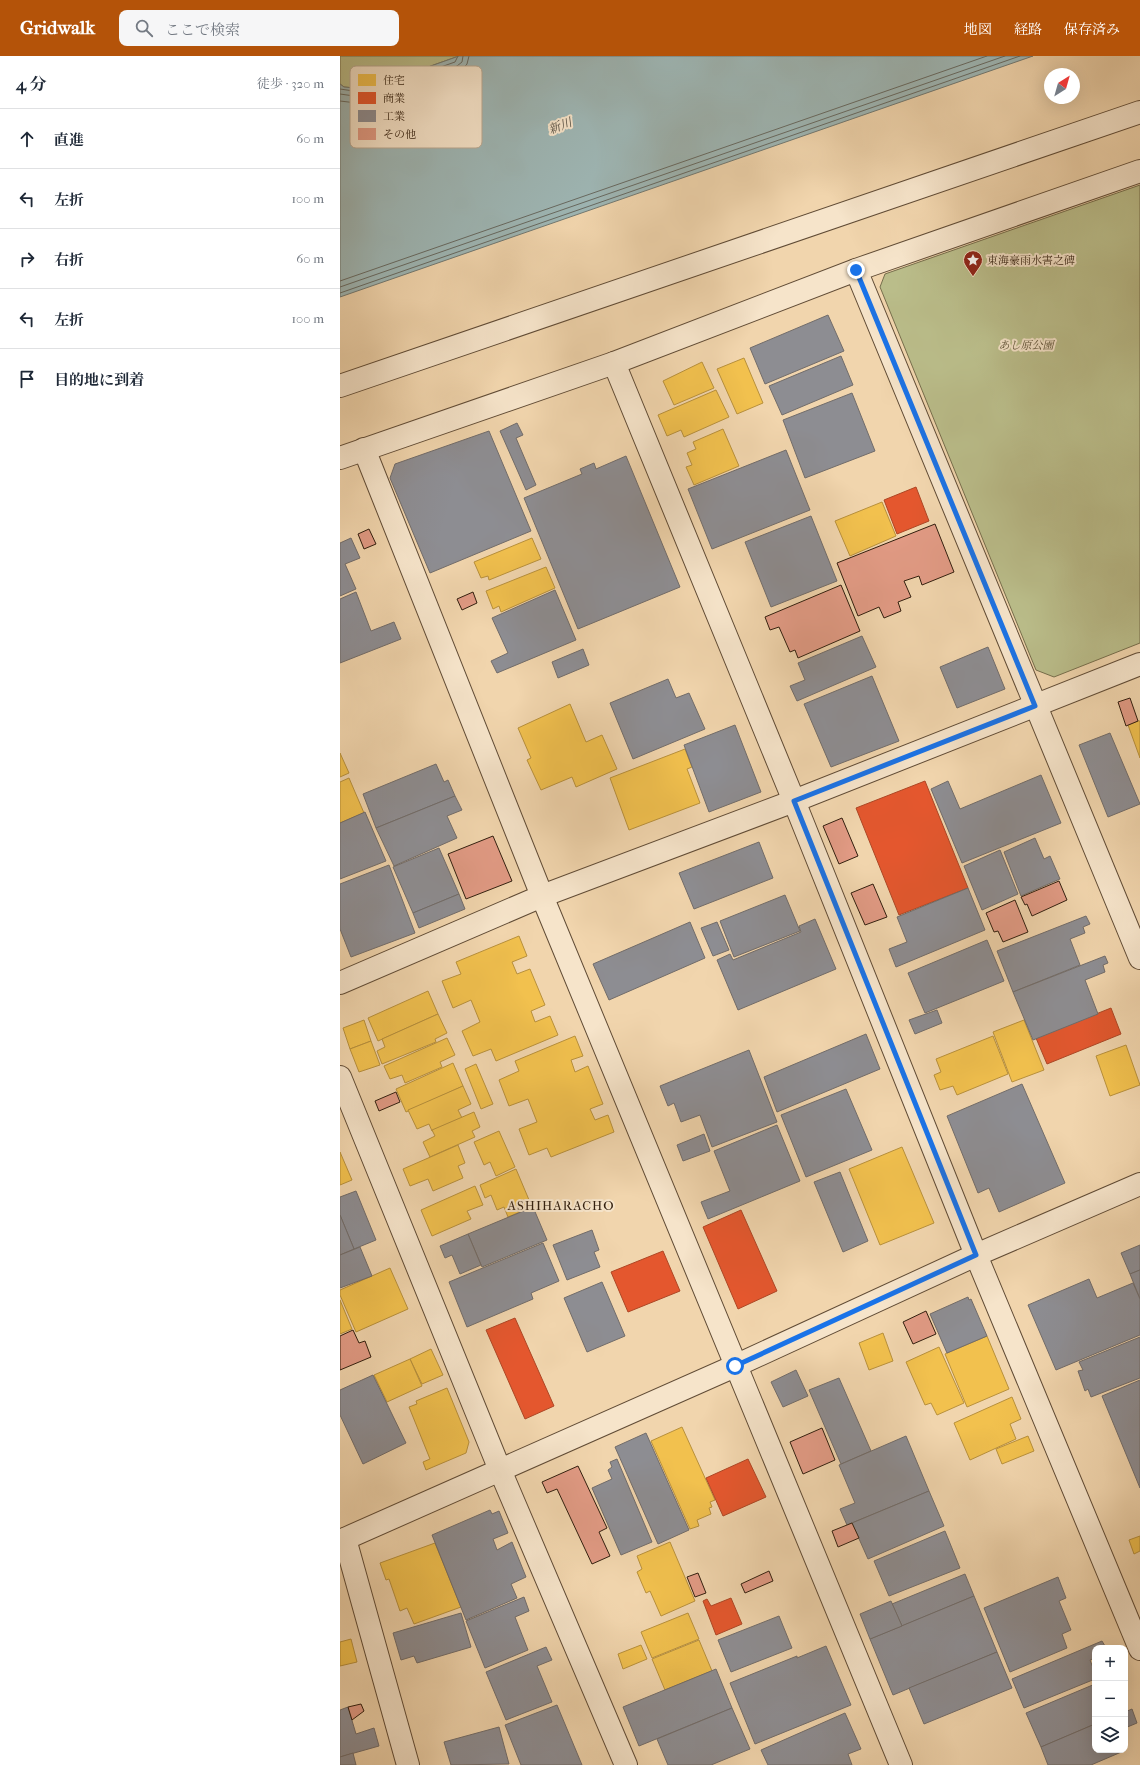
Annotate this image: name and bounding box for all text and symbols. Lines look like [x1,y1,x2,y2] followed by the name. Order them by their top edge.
[119,10,399,46] search box
[20,17,95,39] text: Gridwalk
[133,17,155,39] icon: search
[165,21,240,39] text: ここで検索
[964,21,992,38] text: 地図
[1014,21,1042,38] text: 経路
[1064,21,1120,38] text: 保存済み
[350,66,482,148] legend
[1044,68,1080,104] north arrow
[16,74,47,94] text: 4 分
[383,74,405,87] text: 住宅
[257,76,324,91] text: 徒歩 · 320 m
[383,92,405,105] text: 商業
[383,110,405,123] text: 工業
[546,114,576,137] water label: 新川
[16,128,38,150] icon: ahead
[383,128,416,141] text: その他
[54,131,84,149] text: 直進
[296,131,324,146] text: 60 m
[16,188,38,210] icon: left
[54,191,84,209] text: 左折
[291,191,324,206] text: 100 m
[16,248,38,270] icon: right
[962,249,984,277] place icon: 東海豪雨水害之碑
[54,251,84,269] text: 右折
[296,251,324,266] text: 60 m
[987,254,1075,267] place label: 東海豪雨水害之碑
[847,261,865,279] route end
[16,308,38,330] icon: left
[54,311,84,329] text: 左折
[291,311,324,326] text: 100 m
[999,339,1055,352] park label: あし原公園
[16,368,38,390] icon: arrive
[54,371,144,389] text: 目的地に到着
[507,1198,614,1213] district label: ASHIHARACHO
[726,1357,744,1375] route start
[1092,1645,1128,1753] map controls
[1092,1645,1128,1681] button: +
[1092,1681,1128,1717] button: −
[1092,1717,1128,1753] button: layers

